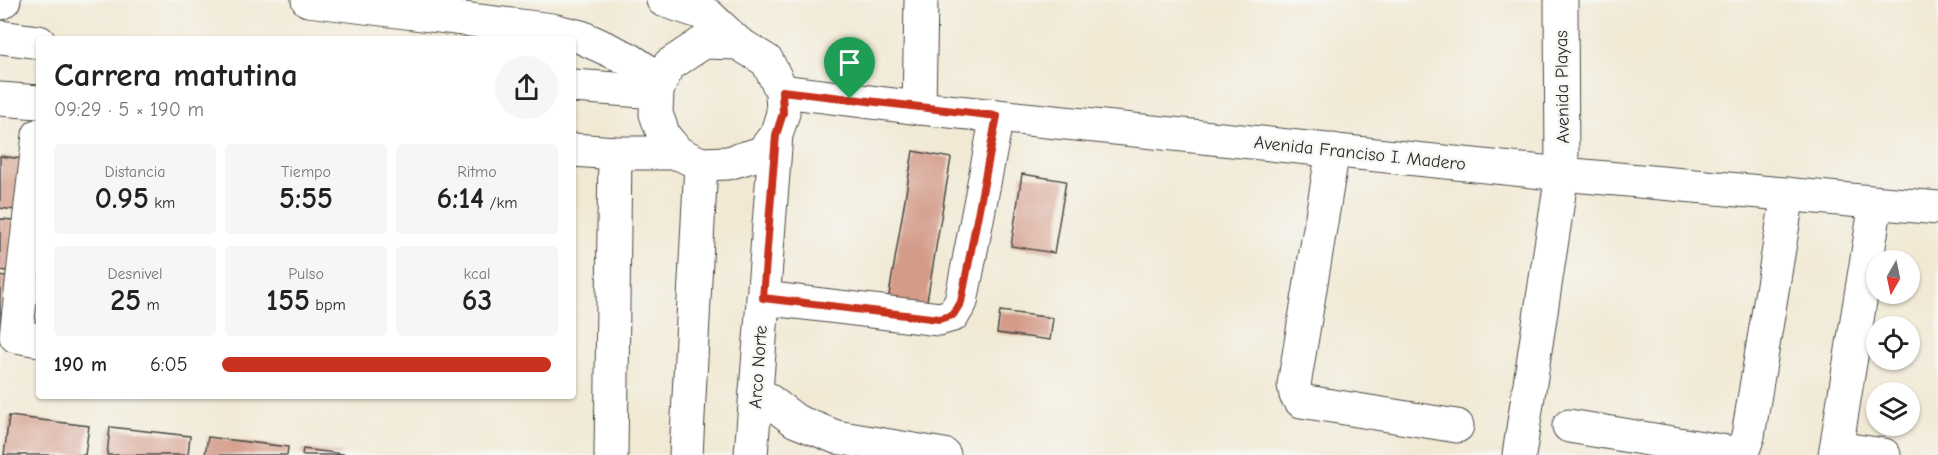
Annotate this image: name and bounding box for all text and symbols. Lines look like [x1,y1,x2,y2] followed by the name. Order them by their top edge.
[1551,30,1574,144] street label: Avenida Playas
[824,37,875,99] pin
[833,46,866,79] icon: arrive
[54,56,298,94] text: Carrera matutina
[495,56,558,119] button: share
[54,98,204,121] text: 09:29 · 5 × 190 m
[1253,132,1467,175] street label: Avenida Franciso I. Madero
[104,163,166,181] text: Distancia
[281,163,331,181] text: Tiempo
[457,163,497,181] text: Ritmo
[95,181,149,216] text: 0.95
[279,181,333,216] text: 5:55
[437,181,484,216] text: 6:14
[149,194,175,212] text: km
[484,194,517,212] text: /km
[1866,250,1920,304] north arrow
[1866,250,1920,436] map controls
[107,265,163,283] text: Desnivel
[288,265,324,283] text: Pulso
[464,265,490,283] text: kcal
[110,283,141,318] text: 25
[266,283,310,318] text: 155
[462,283,492,318] text: 63
[141,296,160,314] text: m
[310,296,346,314] text: bpm
[1866,316,1920,370] button: locate
[745,325,772,409] street label: Arco Norte
[54,353,107,376] text: 190 m
[150,353,187,376] text: 6:05
[1866,382,1920,436] button: layers

